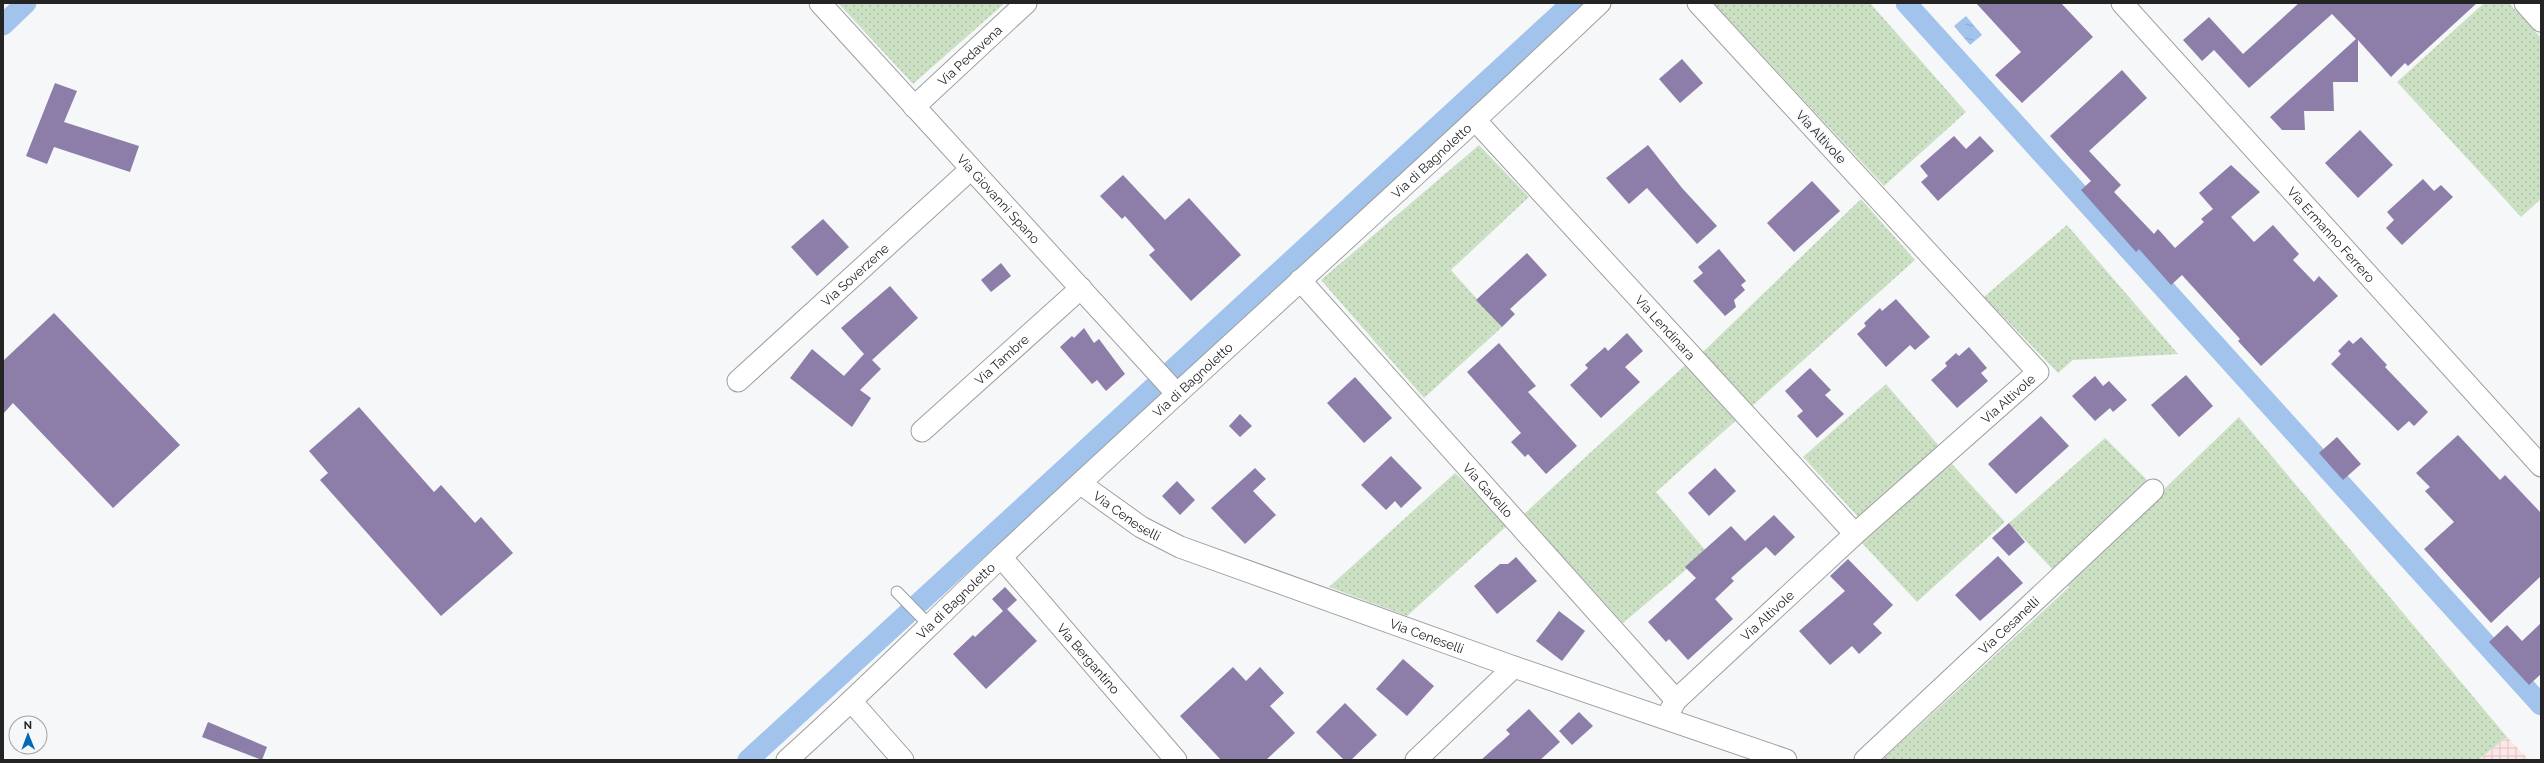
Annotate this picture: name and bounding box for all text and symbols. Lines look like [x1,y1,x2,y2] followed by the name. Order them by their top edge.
[935,22,1005,89] street label: Via Pedavena
[1793,107,1850,167] street label: Via Altivole
[1388,120,1474,201] street label: Via di Bagnoletto
[954,151,1043,247] street label: Via Giovanni Spano
[2284,184,2378,285] street label: Via Ermanno Ferrero
[818,240,892,309] street label: Via Soverzene
[1632,292,1699,363] street label: Via Lendinara
[972,331,1032,388] street label: Via Tambre
[1149,339,1236,420] street label: Via di Bagnoletto
[1978,371,2038,426] street label: Via Altivole
[1460,460,1516,520] street label: Via Gavello
[1091,488,1163,543] street label: Via Ceneselli
[913,559,998,642] street label: Via di Bagnoletto
[1738,587,1797,644] street label: Via Altivole
[1975,593,2042,657] street label: Via Cesanelli
[1388,616,1466,656] street label: Via Ceneselli
[1054,620,1123,697] street label: Via Bergantino
[8,715,48,755] north arrow
[24,719,32,732] text: N

